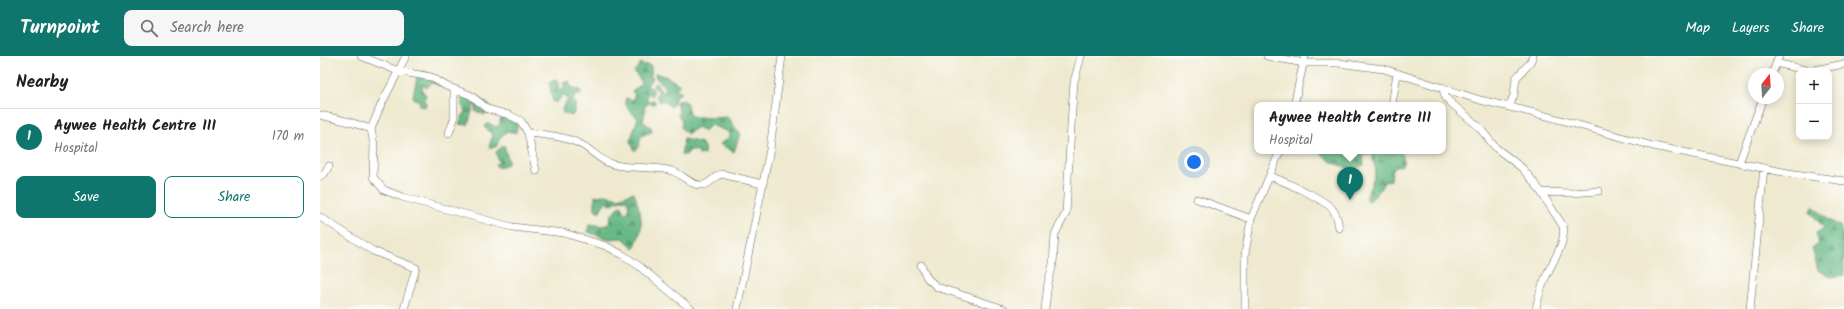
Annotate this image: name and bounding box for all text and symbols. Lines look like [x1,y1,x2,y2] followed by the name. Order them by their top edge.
[124,10,404,46] search box
[20,13,100,43] text: Turnpoint
[170,16,244,40] text: Search here
[138,17,160,39] icon: search
[1686,17,1710,39] text: Map
[1732,17,1770,39] text: Layers
[1792,17,1824,39] text: Share
[1748,68,1784,104] north arrow
[1796,68,1832,140] map controls
[1796,68,1832,104] button: +
[16,69,68,96] text: Nearby
[1254,102,1446,154] popup
[1796,104,1832,140] button: −
[1269,106,1431,130] text: Aywee Health Centre III
[54,114,216,138] text: Aywee Health Centre III
[27,126,31,147] text: 1
[272,126,304,147] text: 170 m
[1269,130,1313,151] text: Hospital
[54,138,98,159] text: Hospital
[1184,152,1204,172] your location
[1337,167,1363,200] pin: 1
[16,176,156,218] button: Save
[164,176,304,218] button: Share

